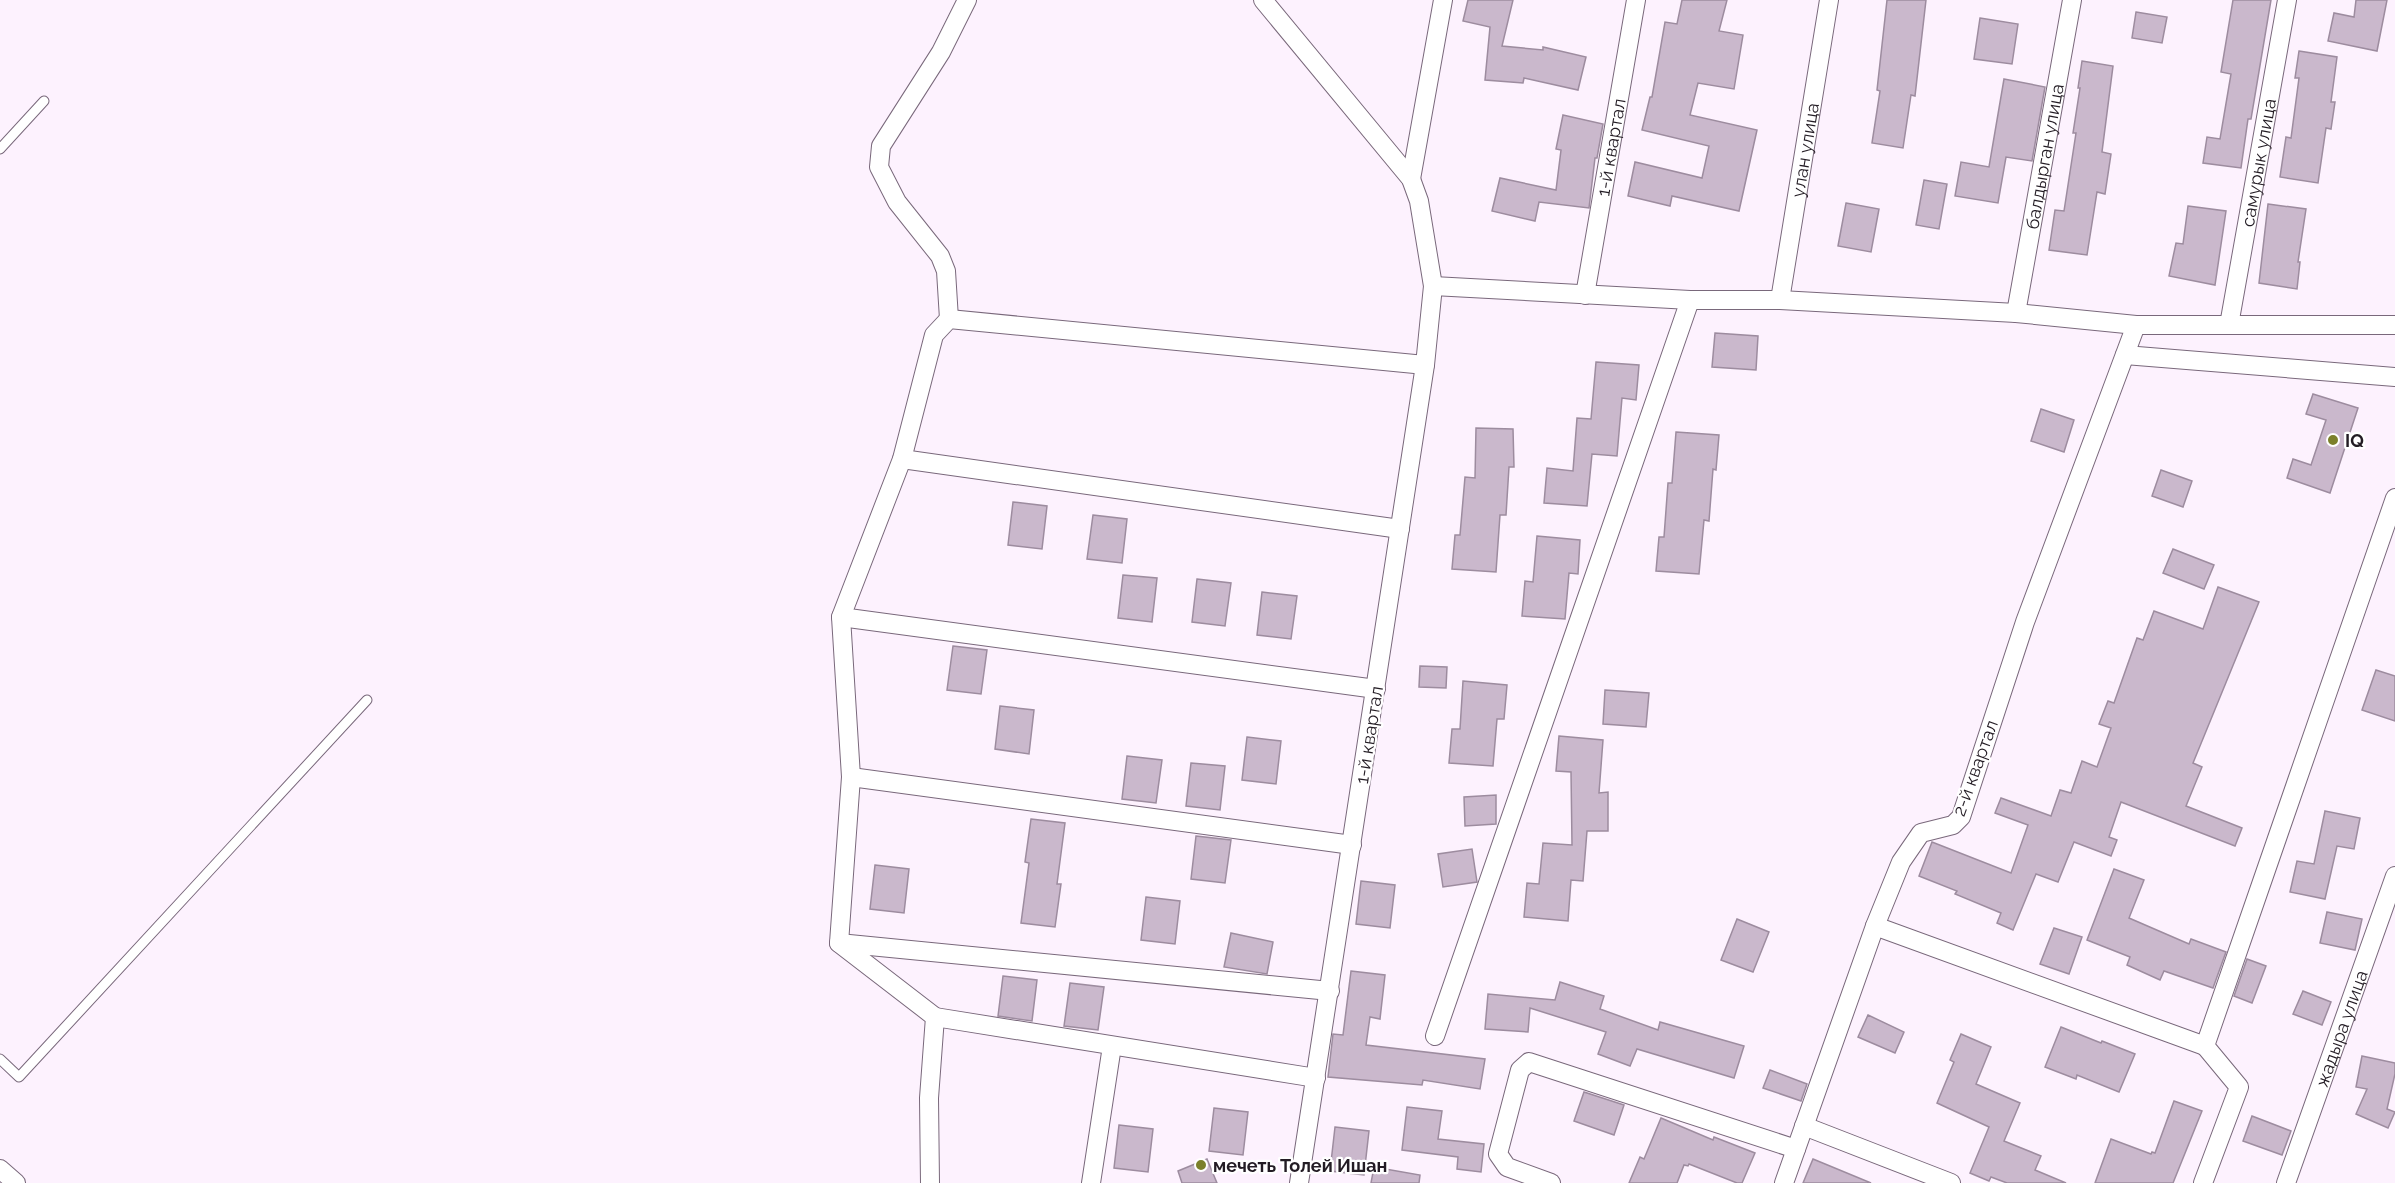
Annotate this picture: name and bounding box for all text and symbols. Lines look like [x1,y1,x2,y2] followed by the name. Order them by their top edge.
[2021,82,2067,231] street label: балдырган улица
[1592,97,1629,198] street label: 1-й квартал
[2236,97,2280,228] street label: самурык улица
[1786,101,1823,199] street label: улан улица
[2345,430,2364,451] place label: IQ
[2326,433,2340,447] marker: IQ
[1351,685,1387,785] street label: 1-й квартал
[1948,717,2002,819] street label: 2-й квартал
[2310,967,2371,1090] street label: жадыра улица
[1213,1155,1387,1176] place label: мечеть Толей Ишан
[1194,1158,1208,1172] marker: мечеть Толей Ишан

